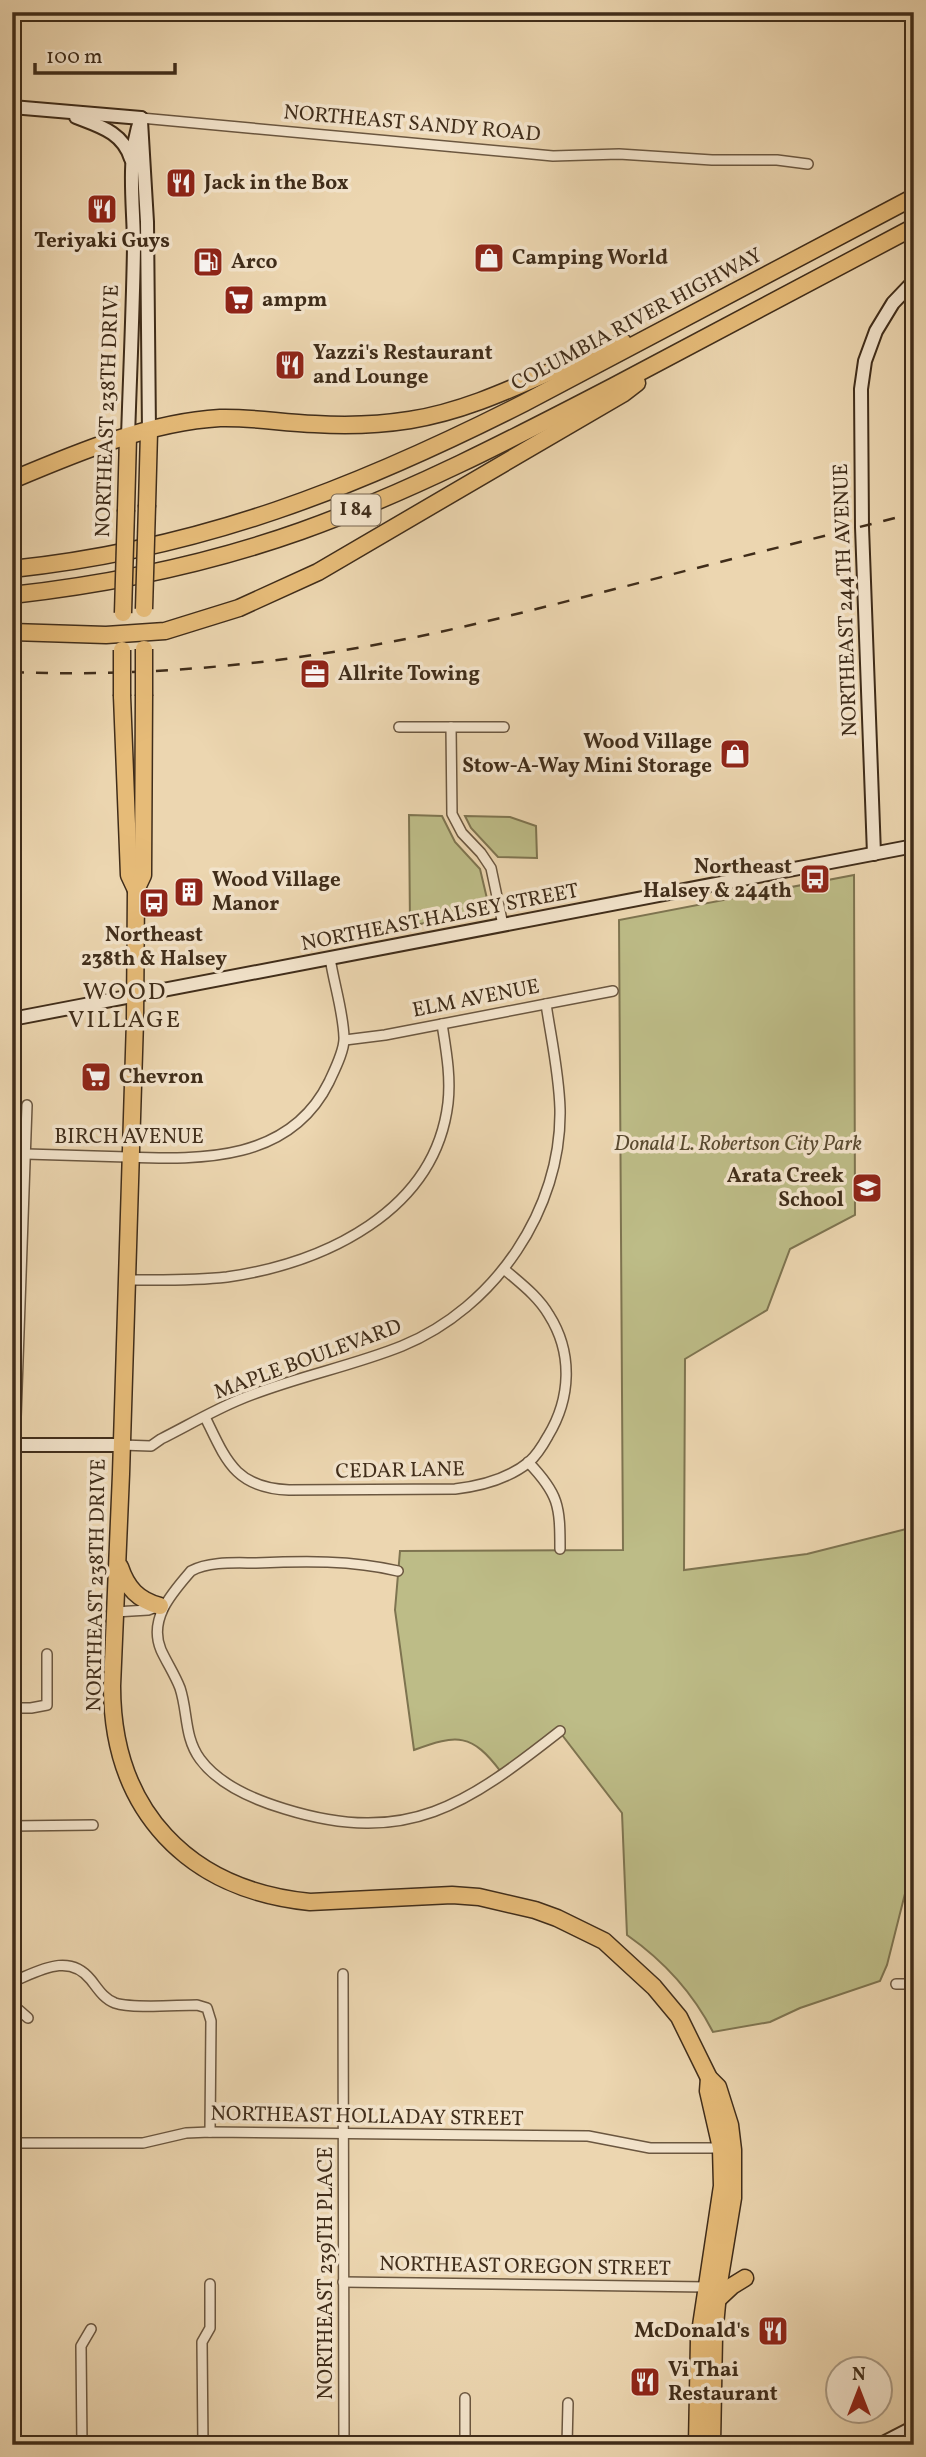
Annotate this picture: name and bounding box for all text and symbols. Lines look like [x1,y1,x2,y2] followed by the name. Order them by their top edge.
[35,32,175,76] scale bar
[46,43,103,72] text: 100 m
[282,98,542,150] street label: NORTHEAST SANDY ROAD
[164,166,198,200] restaurant icon: Jack in the Box
[203,169,349,198] place label: Jack in the Box
[85,192,119,226] restaurant icon: Teriyaki Guys
[34,227,170,256] place label: Teriyaki Guys
[472,241,506,275] shop icon: Camping World
[506,241,768,399] street label: COLUMBIA RIVER HIGHWAY
[512,244,668,273] place label: Camping World
[191,245,225,279] fuel station icon: Arco
[231,248,278,277] place label: Arco
[222,283,256,317] supermarket icon: ampm
[89,284,127,538] street label: NORTHEAST 238TH DRIVE
[262,286,327,315] place label: ampm
[313,339,493,392] place label: Yazzi's Restaurant and Lounge
[273,348,307,382] restaurant icon: Yazzi's Restaurant and Lounge
[827,463,865,737] street label: NORTHEAST 244TH AVENUE
[332,495,380,526] road number: I 84
[298,657,332,691] office icon: Allrite Towing
[338,660,480,689] place label: Allrite Towing
[462,728,712,781] place label: Wood Village Stow-A-Way Mini Storage
[718,737,752,771] shop icon: Wood Village Stow-A-Way Mini Storage
[643,853,792,906] place label: Northeast Halsey & 244th
[798,862,832,896] bus stop icon: Northeast Halsey & 244th
[212,866,341,919] place label: Wood Village Manor
[172,875,206,909] building icon: Wood Village Manor
[299,877,581,959] street label: NORTHEAST HALSEY STREET
[137,886,171,920] bus stop icon: Northeast 238th & Halsey
[81,921,227,974] place label: Northeast 238th & Halsey
[410,972,542,1026] street label: ELM AVENUE
[68,976,182,1038] district label: WOOD VILLAGE
[79,1060,113,1094] supermarket icon: Chevron
[119,1063,204,1092] place label: Chevron
[54,1123,204,1152] street label: BIRCH AVENUE
[614,1130,862,1159] park label: Donald L. Robertson City Park
[727,1162,844,1215] place label: Arata Creek School
[850,1171,884,1205] school or university icon: Arata Creek School
[210,1313,406,1407] street label: MAPLE BOULEVARD
[335,1455,465,1487] street label: CEDAR LANE
[80,1458,114,1712] street label: NORTHEAST 238TH DRIVE
[210,2100,524,2134] street label: NORTHEAST HOLLADAY STREET
[312,2146,341,2400] street label: NORTHEAST 239TH PLACE
[379,2250,671,2284] street label: NORTHEAST OREGON STREET
[756,2314,790,2348] restaurant icon: McDonald's
[634,2317,750,2346] place label: McDonald's
[668,2356,778,2409] place label: Vi Thai Restaurant
[824,2356,894,2426] north arrow
[852,2362,866,2388] text: N
[628,2365,662,2399] restaurant icon: Vi Thai Restaurant

